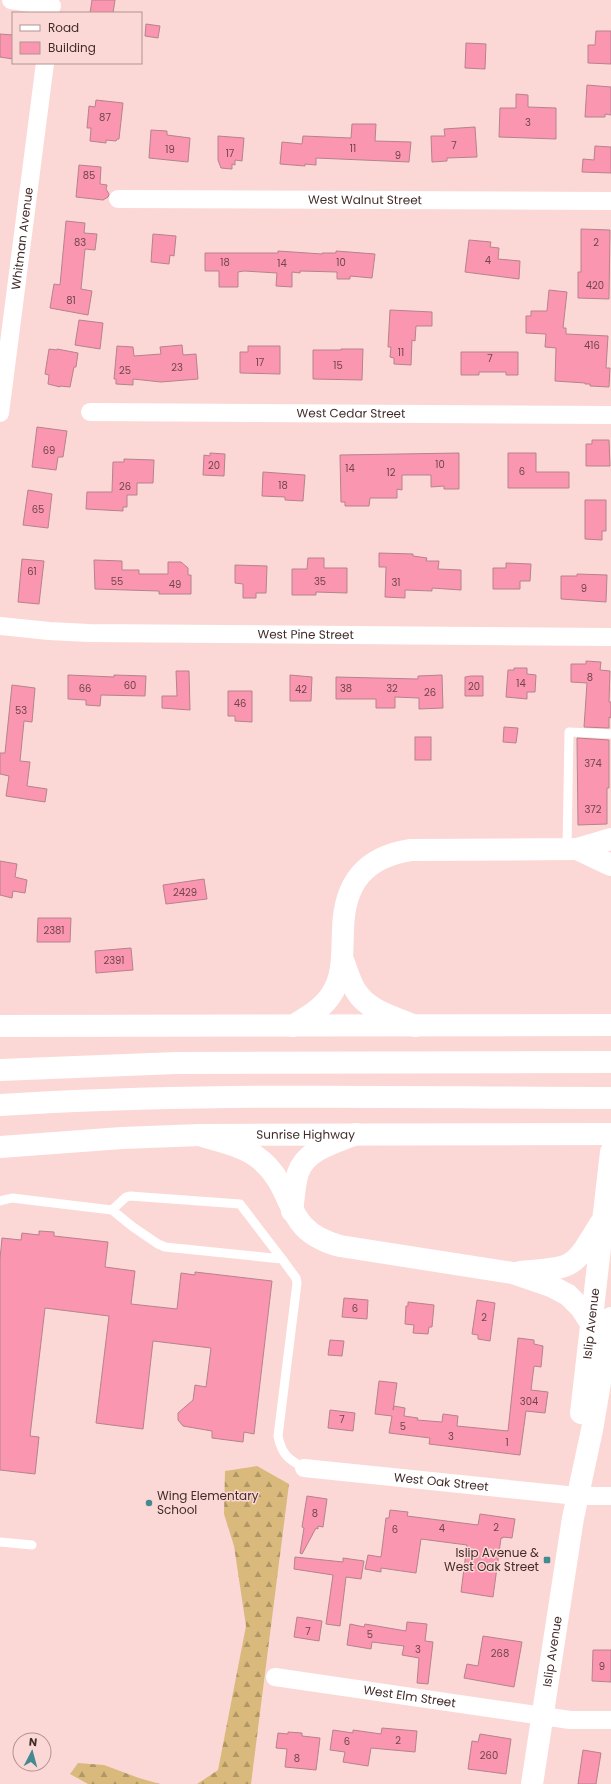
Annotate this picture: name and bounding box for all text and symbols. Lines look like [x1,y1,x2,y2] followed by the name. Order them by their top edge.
[12,12,142,64] legend
[48,19,79,36] text: Road
[48,39,96,56] text: Building
[99,110,111,125] house number: 87
[525,115,531,130] house number: 3
[451,138,457,153] house number: 7
[350,141,356,156] house number: 11
[165,142,175,157] house number: 19
[226,146,235,161] house number: 17
[395,148,401,163] house number: 9
[83,168,95,183] house number: 85
[7,186,37,291] street label: Whitman Avenue
[308,191,422,208] street label: West Walnut Street
[74,235,86,250] house number: 83
[593,235,599,250] house number: 2
[485,253,491,268] house number: 4
[220,255,230,270] house number: 18
[336,255,346,270] house number: 10
[277,256,287,271] house number: 14
[586,278,604,293] house number: 420
[66,293,76,308] house number: 81
[584,338,600,353] house number: 416
[398,345,404,360] house number: 11
[487,351,493,366] house number: 7
[256,355,265,370] house number: 17
[333,358,343,373] house number: 15
[171,360,183,375] house number: 23
[119,363,131,378] house number: 25
[297,404,405,422] street label: West Cedar Street
[43,443,55,458] house number: 69
[435,457,445,472] house number: 10
[208,458,220,473] house number: 20
[345,461,355,476] house number: 14
[519,464,525,479] house number: 6
[387,465,396,480] house number: 12
[278,478,288,493] house number: 18
[119,479,131,494] house number: 26
[32,502,44,517] house number: 65
[27,564,37,579] house number: 61
[111,574,123,589] house number: 55
[314,574,326,589] house number: 35
[391,575,401,590] house number: 31
[169,577,181,592] house number: 49
[581,581,587,596] house number: 9
[257,625,354,643] street label: West Pine Street
[587,670,593,685] house number: 8
[516,676,526,691] house number: 14
[124,678,136,693] house number: 60
[468,679,480,694] house number: 20
[79,681,91,696] house number: 66
[340,681,352,696] house number: 38
[386,681,398,696] house number: 32
[295,682,307,697] house number: 42
[424,685,436,700] house number: 26
[234,696,246,711] house number: 46
[15,703,27,718] house number: 53
[584,756,602,771] house number: 374
[584,802,602,817] house number: 372
[173,885,197,900] house number: 2429
[43,923,65,938] house number: 2381
[103,953,125,968] house number: 2391
[256,1126,355,1143] street label: Sunrise Highway
[578,1287,603,1360] street label: Islip Avenue
[352,1301,358,1316] house number: 6
[481,1310,487,1325] house number: 2
[520,1394,538,1409] house number: 304
[339,1412,345,1427] house number: 7
[400,1419,406,1434] house number: 5
[448,1429,454,1444] house number: 3
[505,1435,509,1450] house number: 1
[393,1468,490,1495] street label: West Oak Street
[157,1487,259,1518] place label: Wing Elementary School
[144,1498,154,1508] marker: Wing Elementary School
[312,1506,318,1521] house number: 8
[493,1520,499,1535] house number: 2
[439,1521,445,1536] house number: 4
[392,1522,398,1537] house number: 6
[444,1544,539,1575] place label: Islip Avenue & West Oak Street
[542,1555,552,1565] marker: Islip Avenue & West Oak Street
[538,1615,566,1688] street label: Islip Avenue
[305,1624,311,1639] house number: 7
[367,1627,373,1642] house number: 5
[415,1642,421,1657] house number: 3
[491,1646,509,1661] house number: 268
[599,1659,605,1674] house number: 9
[362,1681,457,1711] street label: West Elm Street
[12,1732,52,1772] north arrow
[395,1733,401,1748] house number: 2
[28,1734,38,1750] text: N
[344,1734,350,1749] house number: 6
[480,1748,498,1763] house number: 260
[294,1751,300,1766] house number: 8

